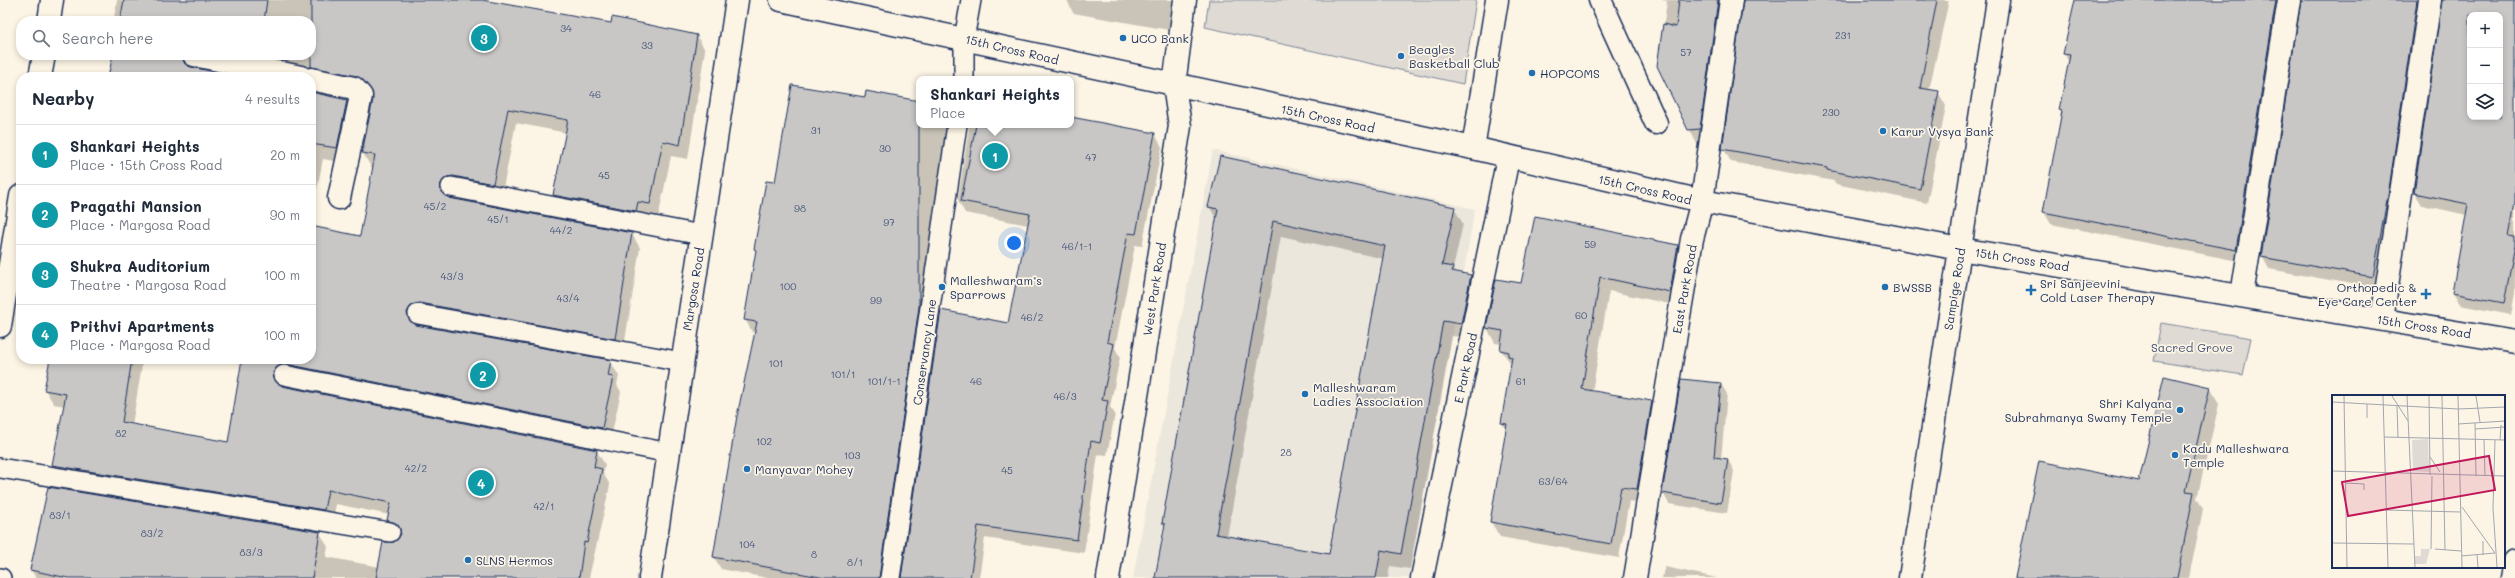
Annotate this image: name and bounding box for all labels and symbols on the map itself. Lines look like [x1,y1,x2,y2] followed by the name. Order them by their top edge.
[560,21,572,35] house number: 34
[471,23,497,53] pin: 3
[1835,28,1851,42] house number: 231
[964,30,1061,68] street label: 15th Cross Road
[1131,30,1189,46] place label: UCO Bank
[1118,33,1128,43] marker: UCO Bank
[641,38,653,52] house number: 33
[1409,41,1500,71] place label: Beagles Basketball Club
[1680,45,1692,59] house number: 57
[1396,51,1406,61] marker: Beagles Basketball Club
[1540,65,1600,81] place label: HOPCOMS
[1527,68,1537,78] marker: HOPCOMS
[589,87,601,101] house number: 46
[1280,100,1377,136] street label: 15th Cross Road
[1822,105,1840,119] house number: 230
[811,123,821,137] house number: 31
[1891,123,1994,139] place label: Karur Vysya Bank
[1878,126,1888,136] marker: Karur Vysya Bank
[879,141,891,155] house number: 30
[982,141,1008,171] pin: 1
[1085,150,1097,164] house number: 47
[598,168,610,182] house number: 45
[1597,170,1694,208] street label: 15th Cross Road
[424,199,446,213] house number: 45/2
[794,201,806,215] house number: 98
[487,212,509,226] house number: 45/1
[883,215,895,229] house number: 97
[550,223,572,237] house number: 44/2
[1004,233,1024,253] your location
[1584,237,1596,251] house number: 59
[1062,239,1092,253] house number: 46/1-1
[1139,241,1169,337] street label: West Park Road
[1668,243,1700,335] street label: East Park Road
[1974,244,2071,274] street label: 15th Cross Road
[679,246,708,332] street label: Margosa Road
[1940,246,1968,331] street label: Sampige Road
[441,269,464,283] house number: 43/3
[950,272,1042,302] place label: Malleshwaram’s Sparrows
[2040,275,2155,305] place label: Sri Sanjeevini Cold Laser Therapy
[780,279,796,293] house number: 100
[1893,279,1932,295] place label: BWSSB
[2318,279,2417,309] place label: Orthopedic & Eye Care Center
[937,282,947,292] marker: Malleshwaram’s Sparrows
[1880,282,1890,292] marker: BWSSB
[2025,284,2037,296] marker: Sri Sanjeevini Cold Laser Therapy
[2420,288,2432,300] marker: Orthopedic & Eye Care Center
[557,291,580,305] house number: 43/4
[870,293,882,307] house number: 99
[909,298,939,406] street label: Conservancy Lane
[1575,308,1587,322] house number: 60
[1021,310,1043,324] house number: 46/2
[2376,311,2473,341] street label: 15th Cross Road
[1450,331,1480,405] street label: E Park Road
[2151,339,2233,355] park label: Sacred Grove
[768,356,784,370] house number: 101
[470,360,496,390] pin: 2
[831,367,855,381] house number: 101/1
[867,374,901,388] house number: 101/1-1
[970,374,982,388] house number: 46
[1516,374,1526,388] house number: 61
[1313,379,1423,409] place label: Malleshwaram Ladies Association
[1053,389,1077,403] house number: 46/3
[1300,389,1310,399] marker: Malleshwaram Ladies Association
[2005,395,2172,425] place label: Shri Kalyana Subrahmanya Swamy Temple
[2332,395,2505,568] inset map
[2175,405,2185,415] marker: Shri Kalyana Subrahmanya Swamy Temple
[115,426,127,440] house number: 82
[756,434,772,448] house number: 102
[2183,440,2289,470] place label: Kadu Malleshwara Temple
[1280,445,1292,459] house number: 28
[844,448,860,462] house number: 103
[2170,450,2180,460] marker: Kadu Malleshwara Temple
[405,461,427,475] house number: 42/2
[755,461,853,477] place label: Manyavar Mohey
[1001,463,1013,477] house number: 45
[742,464,752,474] marker: Manyavar Mohey
[468,468,494,498] pin: 4
[1538,474,1568,488] house number: 63/64
[533,499,555,513] house number: 42/1
[49,508,71,522] house number: 83/1
[141,526,163,540] house number: 83/2
[739,537,755,551] house number: 104
[239,545,263,559] house number: 83/3
[811,547,817,561] house number: 8
[476,552,553,568] place label: SLNS Hermos
[463,555,473,565] marker: SLNS Hermos
[847,555,863,569] house number: 8/1

